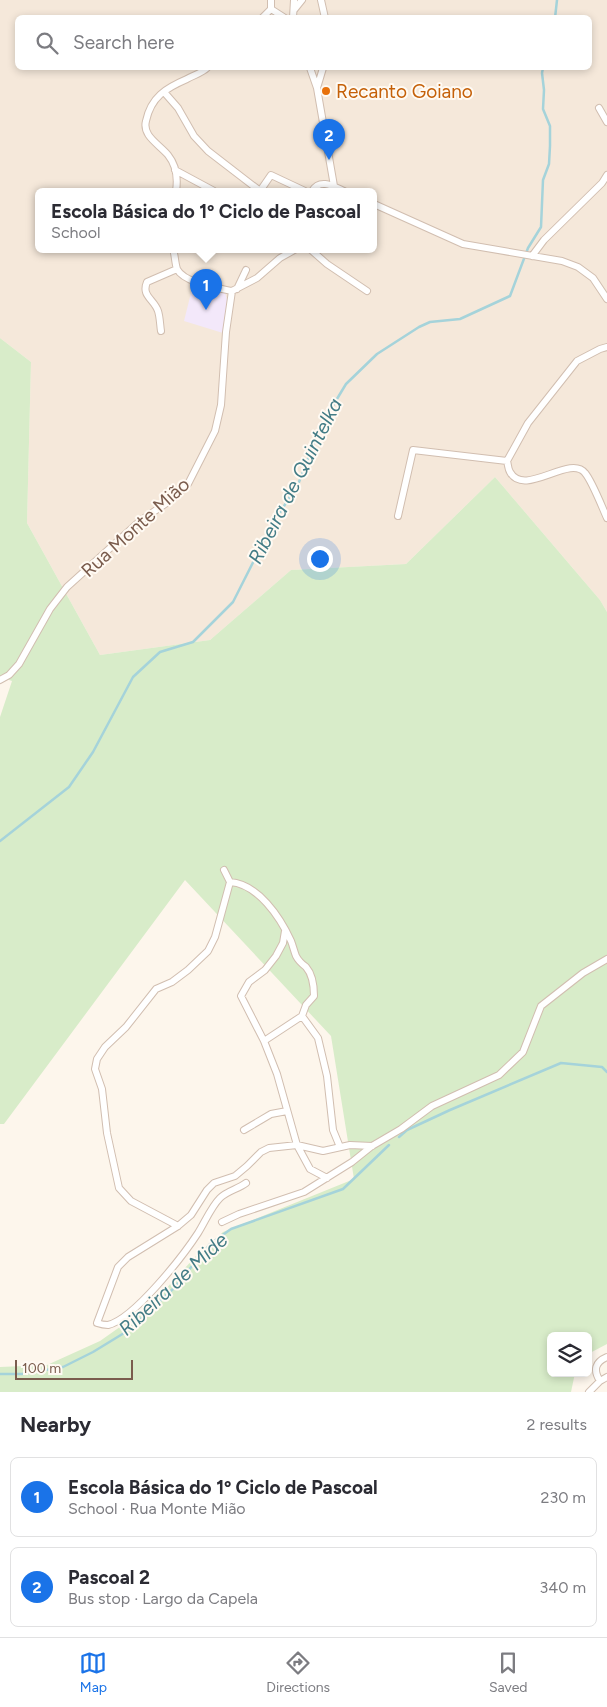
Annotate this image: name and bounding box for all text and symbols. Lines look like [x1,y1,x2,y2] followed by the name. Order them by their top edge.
[15,15,592,70] search box
[33,29,61,57] icon: search
[73,31,175,54] text: Search here
[336,80,473,103] place label: Recanto Goiano
[320,85,332,97] marker: Recanto Goiano
[313,119,345,160] pin: 2
[35,188,377,253] popup
[51,200,361,223] text: Escola Básica do 1º Ciclo de Pascoal
[51,223,101,242] text: School
[190,269,222,310] pin: 1
[243,394,347,568] water label: Ribeira de Quintelka
[76,473,194,582] street label: Rua Monte Mião
[307,546,333,572] your location
[114,1227,232,1340] water label: Ribeira de Mide
[547,1332,592,1377] map controls
[547,1332,592,1377] button: layers
[15,1357,132,1380] scale bar
[22,1360,61,1377] text: 100 m
[20,1412,91,1437] text: Nearby
[527,1415,587,1434] text: 2 results
[68,1476,378,1499] text: Escola Básica do 1º Ciclo de Pascoal
[34,1488,40,1507] text: 1
[541,1488,586,1507] text: 230 m
[68,1499,246,1518] text: School · Rua Monte Mião
[68,1566,150,1589] text: Pascoal 2
[32,1578,42,1597] text: 2
[540,1578,586,1597] text: 340 m
[68,1589,258,1608] text: Bus stop · Largo da Capela
[79,1649,107,1696] tab: Map
[266,1649,330,1696] tab: Directions
[489,1649,528,1696] tab: Saved

